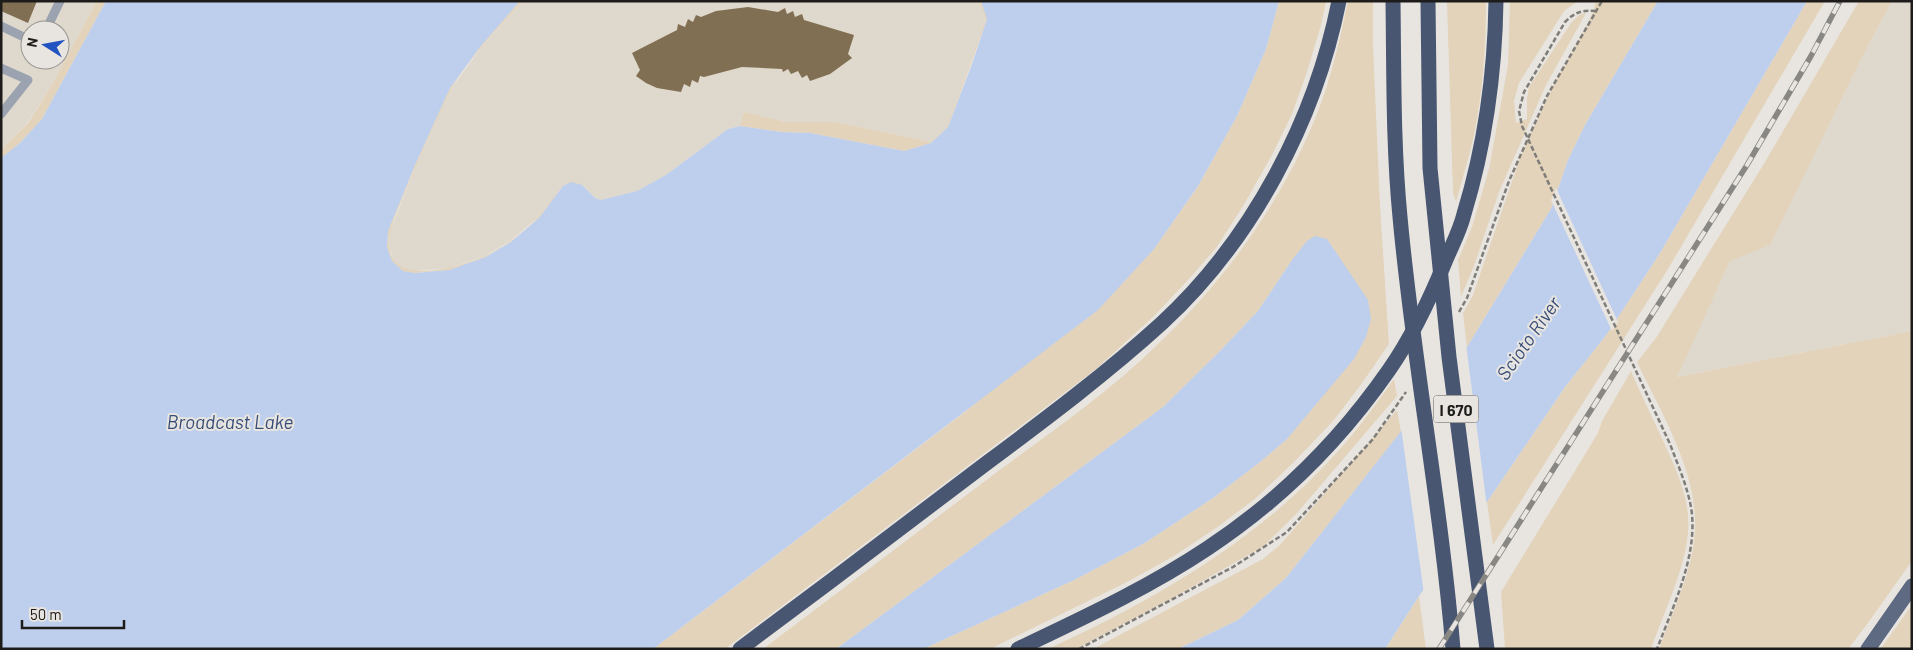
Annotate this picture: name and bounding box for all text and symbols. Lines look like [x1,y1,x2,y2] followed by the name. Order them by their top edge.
[20,20,70,70] north arrow
[23,36,41,49] text: N
[1491,291,1566,384] water label: Scioto River
[1434,396,1478,422] road number: I 670
[167,410,293,433] water label: Broadcast Lake
[22,598,125,630] scale bar
[30,605,62,623] text: 50 m

